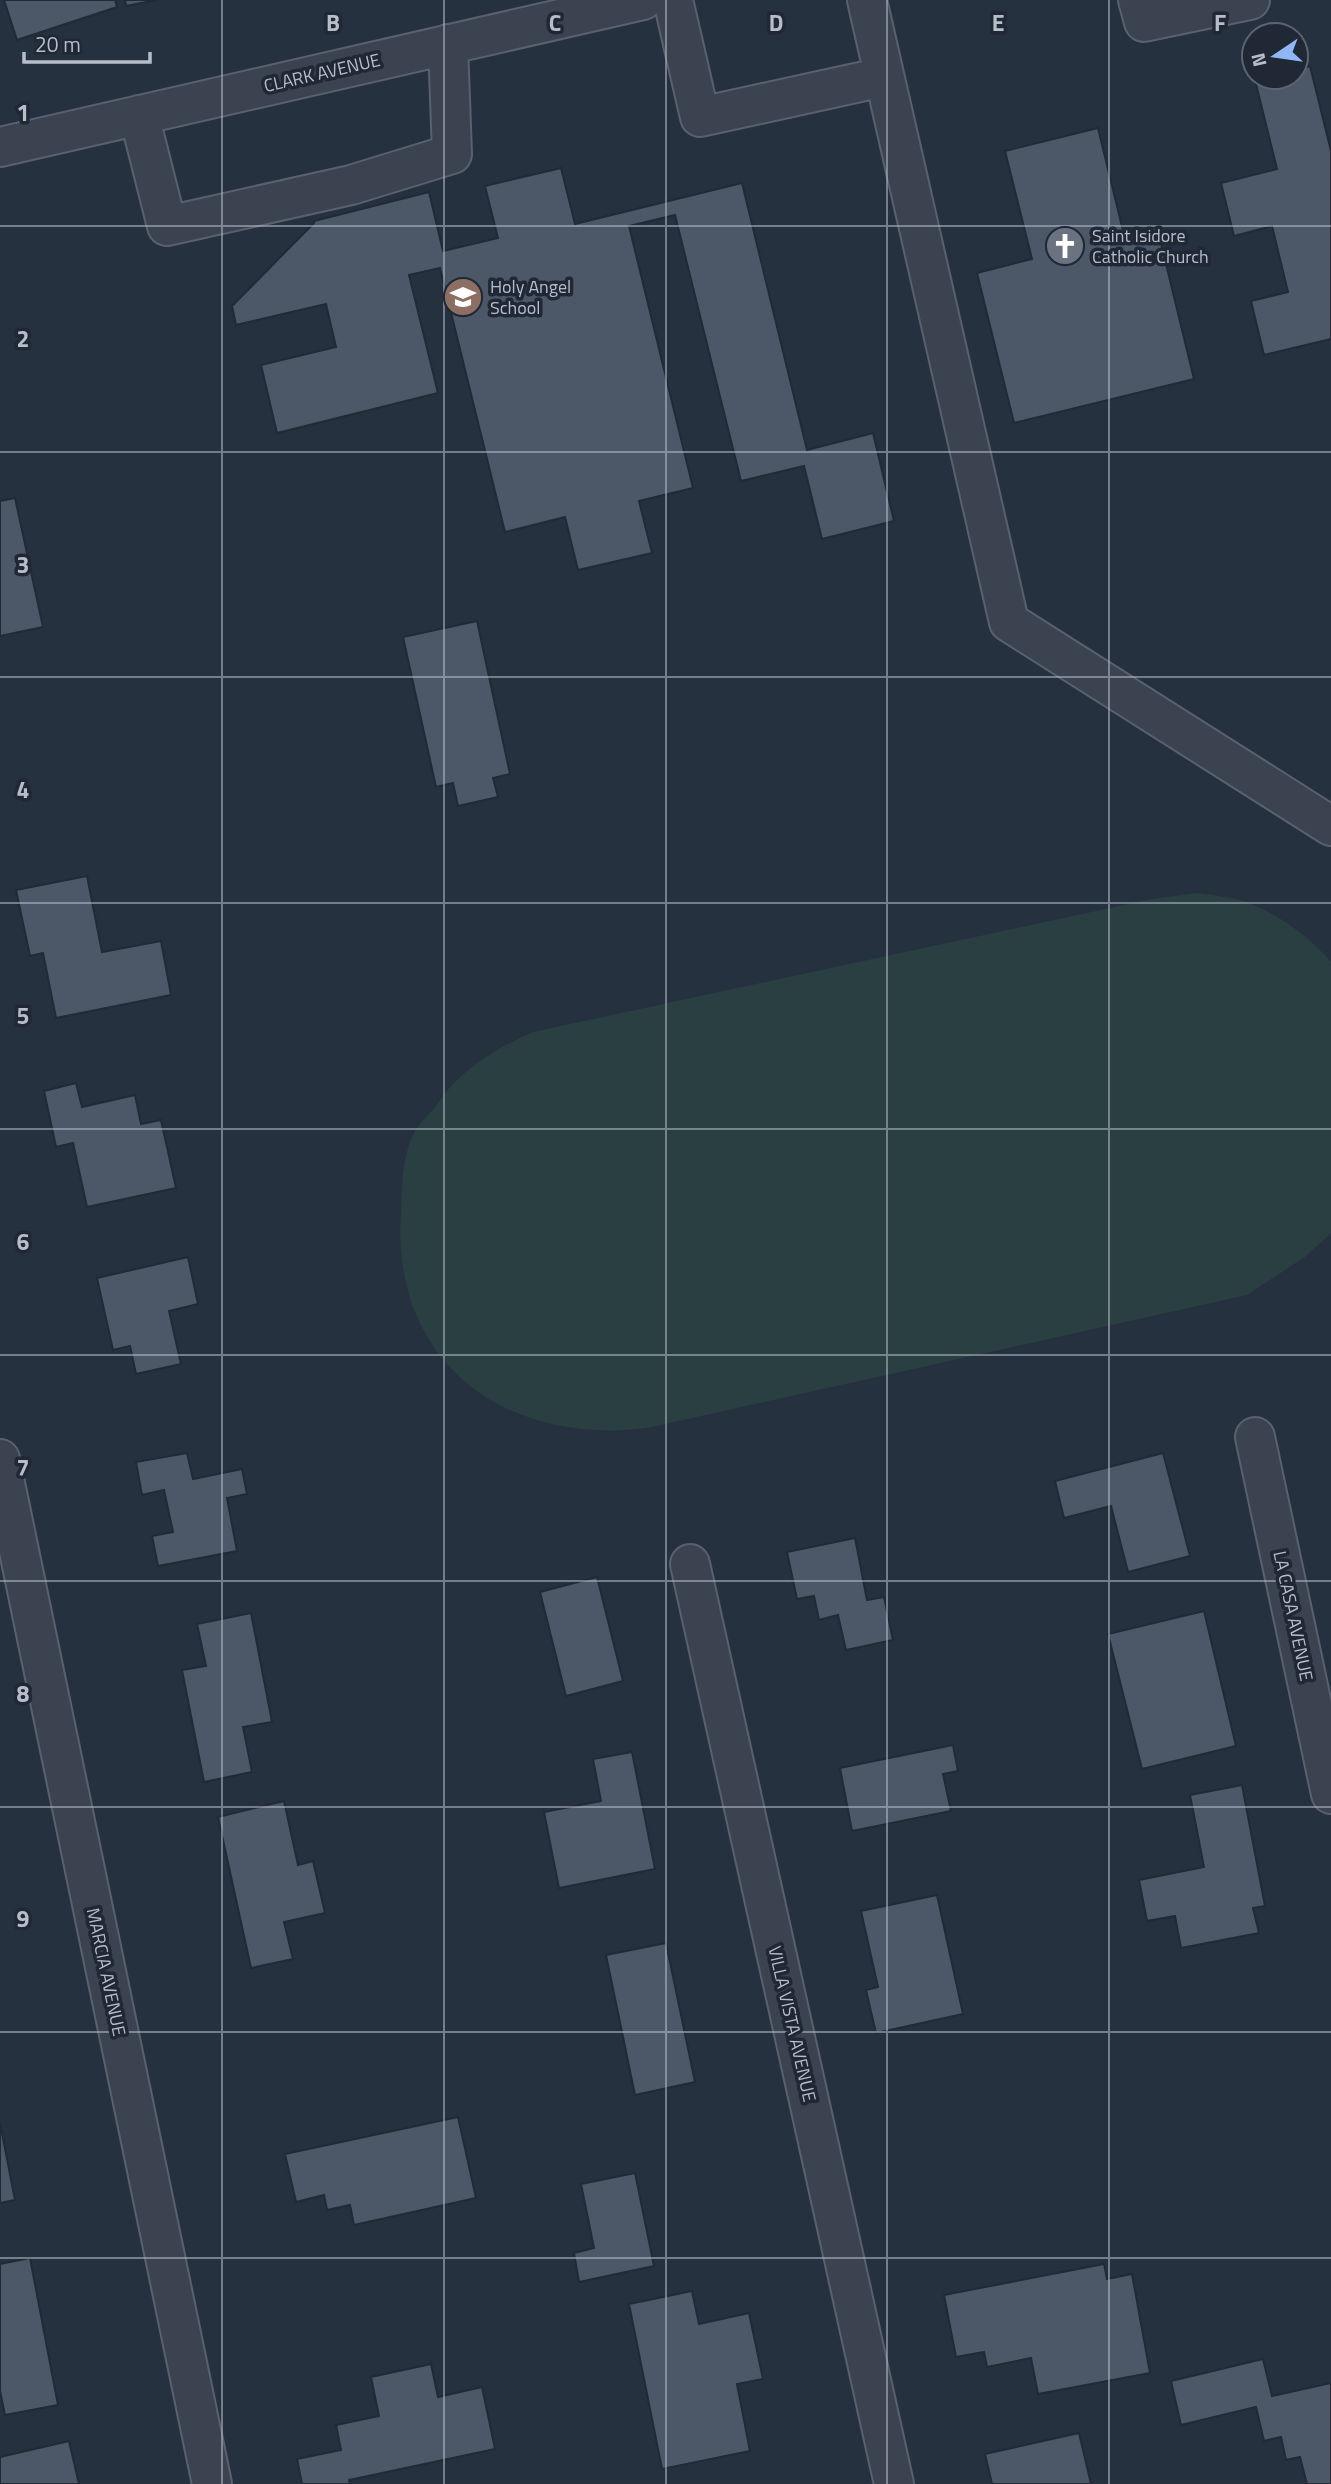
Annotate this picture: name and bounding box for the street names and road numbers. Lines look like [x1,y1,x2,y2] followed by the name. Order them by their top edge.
[261,46,383,99] street label: CLARK AVENUE
[1267,1548,1320,1683] street label: LA CASA AVENUE
[80,1905,133,2038] street label: MARCIA AVENUE
[761,1943,824,2105] street label: VILLA VISTA AVENUE

